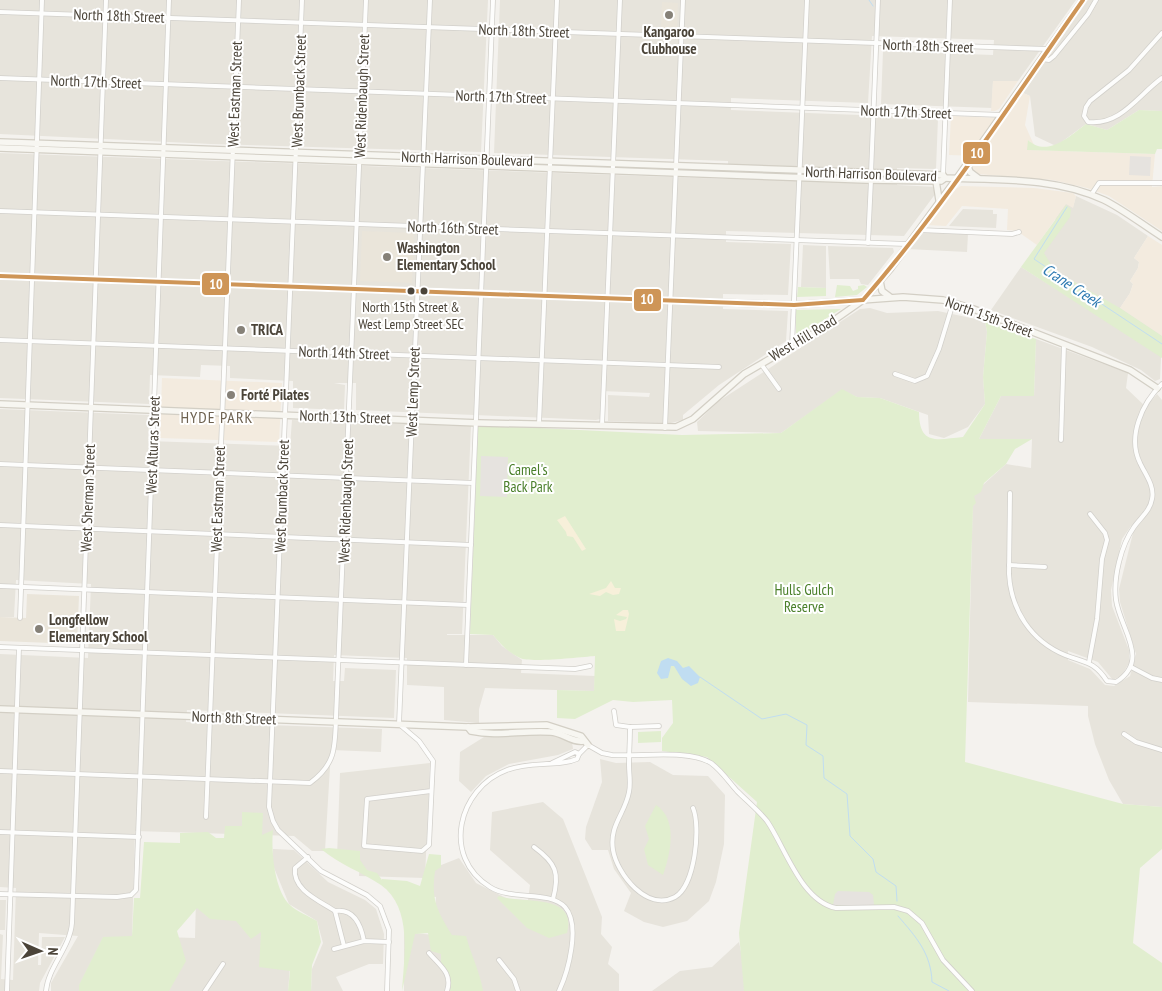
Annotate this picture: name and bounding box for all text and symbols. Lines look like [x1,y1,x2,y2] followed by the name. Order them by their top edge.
[73,4,165,27] street label: North 18th Street
[663,9,675,21] marker: Kangaroo Clubhouse
[478,19,570,42] street label: North 18th Street
[641,22,697,58] place label: Kangaroo Clubhouse
[287,34,310,148] street label: West Brumback Street
[350,34,373,158] street label: West Ridenbaugh Street
[882,34,974,57] street label: North 18th Street
[223,41,246,147] street label: West Eastman Street
[50,70,142,93] street label: North 17th Street
[455,85,547,108] street label: North 17th Street
[860,100,952,123] street label: North 17th Street
[962,141,991,165] line badge: 10
[970,144,984,162] text: 10
[401,147,533,170] street label: North Harrison Boulevard
[805,162,937,185] street label: North Harrison Boulevard
[407,216,499,239] street label: North 16th Street
[396,238,496,274] place label: Washington Elementary School
[381,251,393,263] marker: Washington Elementary School
[1039,259,1107,312] water label: Crane Creek
[201,272,230,296] line badge: 10
[209,275,223,293] text: 10
[406,286,416,296] marker: North 15th Street & West Lemp Street SEC
[419,286,429,296] unlabelled marker
[633,288,662,312] line badge: 10
[640,290,654,308] text: 10
[943,292,1035,341] street label: North 15th Street
[358,298,464,333] place label: North 15th Street & West Lemp Street SEC
[766,310,840,365] street label: West Hill Road
[251,320,284,339] place label: TRICA
[235,324,247,336] marker: TRICA
[298,341,390,364] street label: North 14th Street
[401,346,424,437] street label: West Lemp Street
[241,385,309,404] place label: Forté Pilates
[225,389,237,401] marker: Forté Pilates
[141,396,164,494] street label: West Alturas Street
[299,405,391,428] street label: North 13th Street
[180,407,254,427] district label: HYDE PARK
[270,439,293,553] street label: West Brumback Street
[334,439,357,563] street label: West Ridenbaugh Street
[76,444,99,552] street label: West Sherman Street
[206,446,229,552] street label: West Eastman Street
[503,460,553,496] park label: Camel's Back Park
[774,580,834,616] park label: Hulls Gulch Reserve
[49,610,148,646] place label: Longfellow Elementary School
[33,623,45,635] marker: Longfellow Elementary School
[191,707,277,728] street label: North 8th Street
[15,926,65,976] north arrow
[44,947,62,956] text: N

